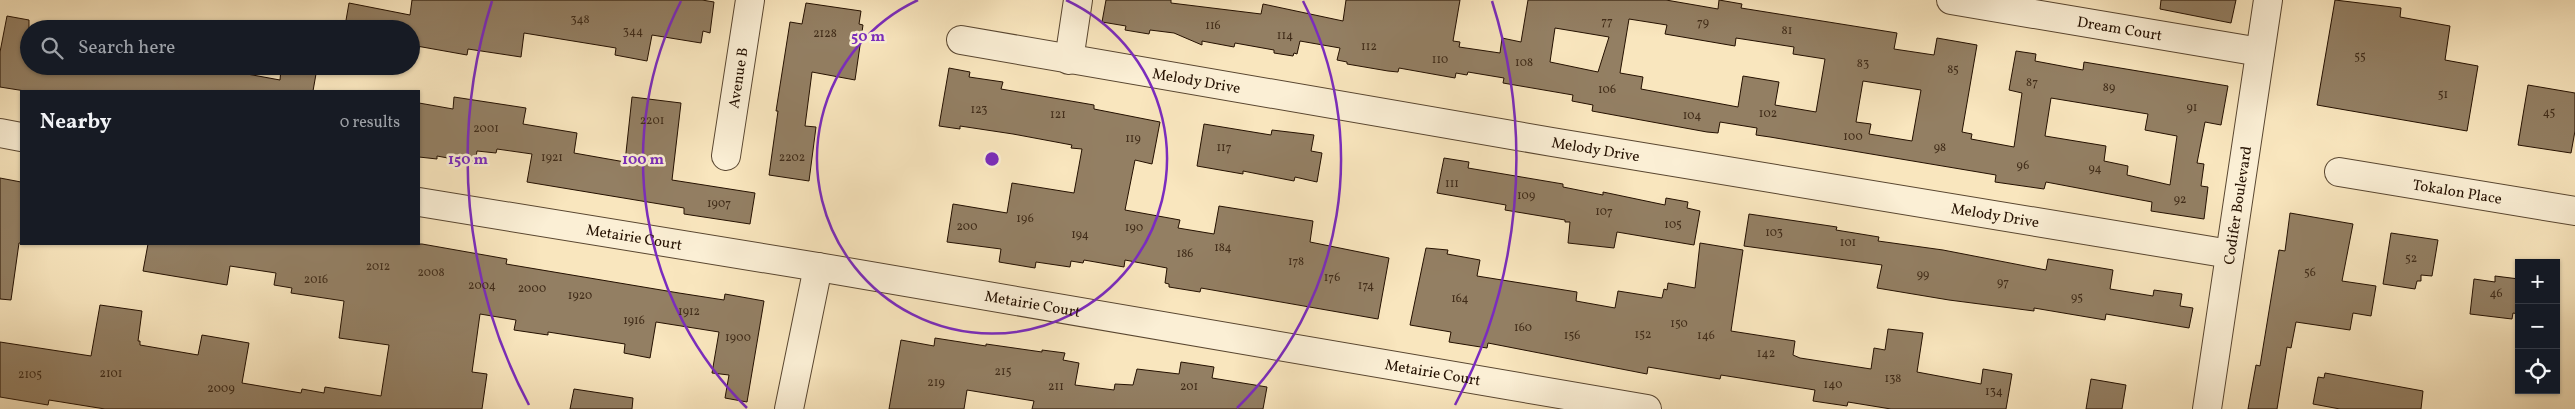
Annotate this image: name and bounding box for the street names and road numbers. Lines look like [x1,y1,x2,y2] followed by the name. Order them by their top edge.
[2075,12,2164,47] street label: Dream Court
[724,46,755,110] street label: Avenue B
[1151,64,1242,100] street label: Melody Drive
[1550,133,1641,168] street label: Melody Drive
[2220,145,2258,266] street label: Codifer Boulevard
[2411,175,2503,211] street label: Tokalon Place
[1949,199,2041,234] street label: Melody Drive
[584,220,683,257] street label: Metairie Court
[983,287,1082,324] street label: Metairie Court
[1383,355,1482,392] street label: Metairie Court

